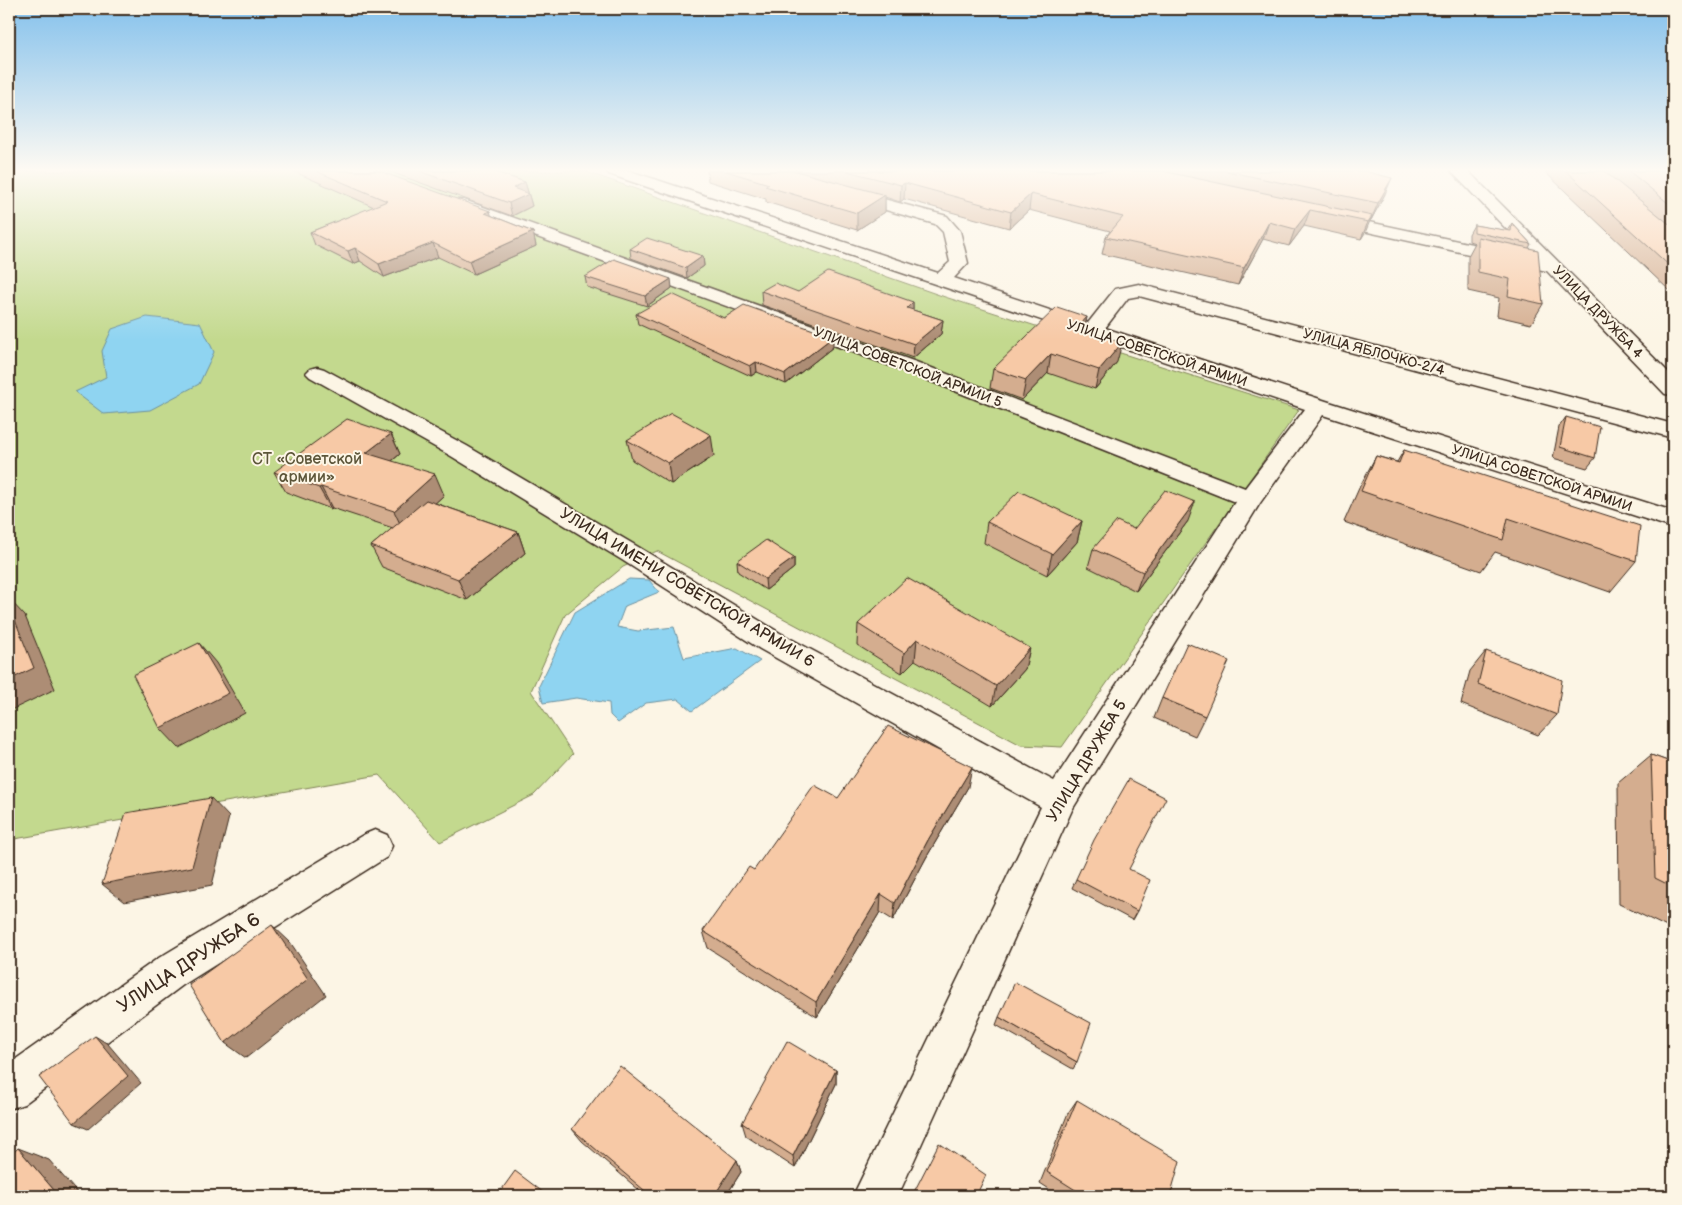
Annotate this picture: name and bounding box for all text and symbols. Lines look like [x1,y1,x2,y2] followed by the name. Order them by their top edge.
[1549,262,1647,362] street label: УЛИЦА ДРУЖБА 4
[1065,316,1249,390] street label: УЛИЦА СОВЕТСКОЙ АРМИИ
[811,323,1005,411] street label: УЛИЦА СОВЕТСКОЙ АРМИИ 5
[1301,325,1447,379] street label: УЛИЦА ЯБЛОЧКО-2/4
[1450,441,1634,515] street label: УЛИЦА СОВЕТСКОЙ АРМИИ
[252,450,362,487] park label: СТ «Советской армии»
[556,504,818,672] street label: УЛИЦА ИМЕНИ СОВЕТСКОЙ АРМИИ 6
[1043,697,1131,825] street label: УЛИЦА ДРУЖБА 5
[113,908,265,1018] street label: УЛИЦА ДРУЖБА 6

